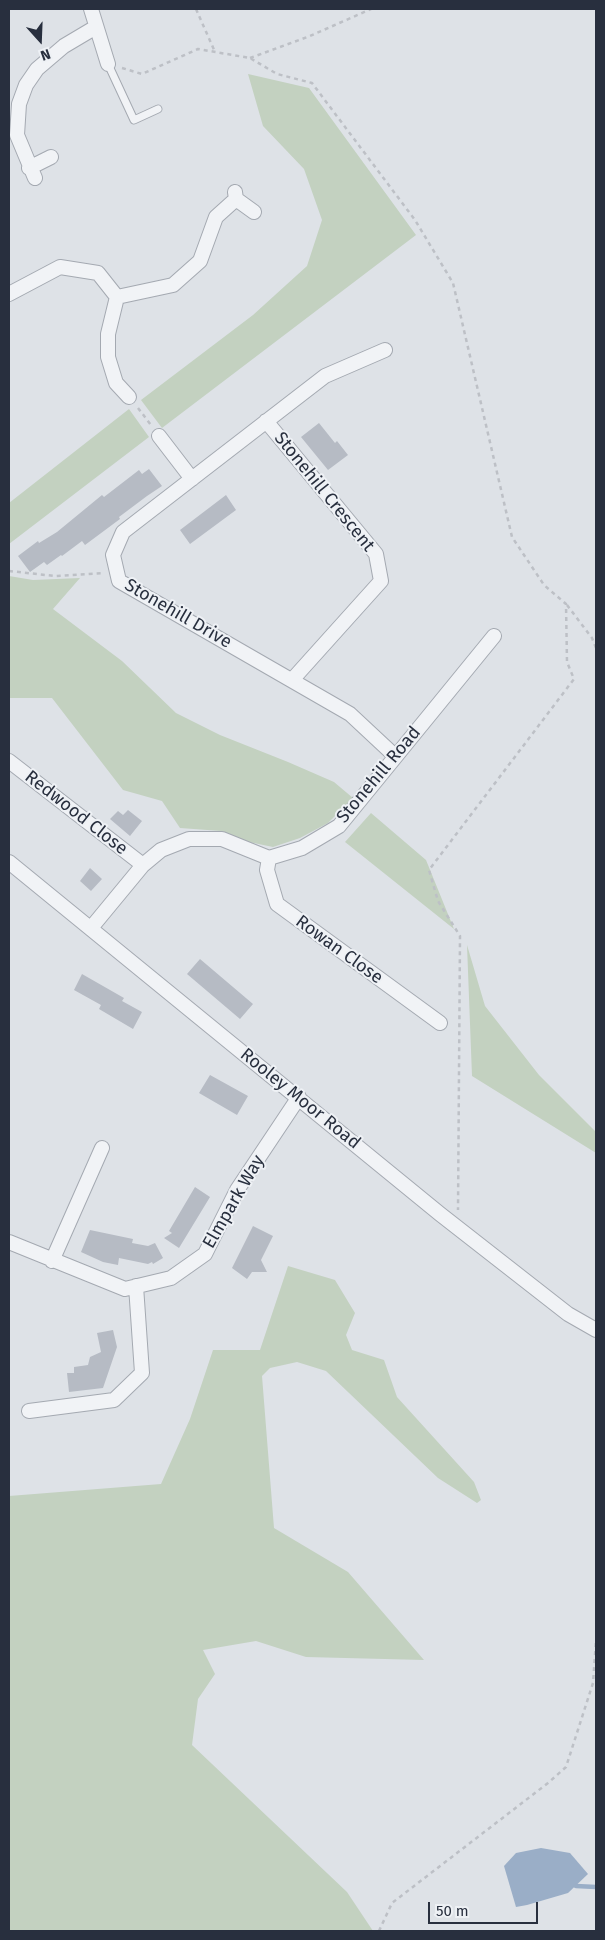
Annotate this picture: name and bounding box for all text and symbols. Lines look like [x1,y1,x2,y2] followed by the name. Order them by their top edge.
[15,15,65,65] north arrow
[38,45,53,64] text: N
[269,428,379,556] street label: Stonehill Crescent
[121,575,235,653] street label: Stonehill Drive
[332,722,426,828] street label: Stonehill Road
[20,766,132,860] street label: Redwood Close
[291,911,387,989] street label: Rowan Close
[236,1044,364,1154] street label: Rooley Moor Road
[199,1152,269,1252] street label: Elmpark Way
[430,1892,540,1924] scale bar
[436,1902,469,1920] text: 50 m

